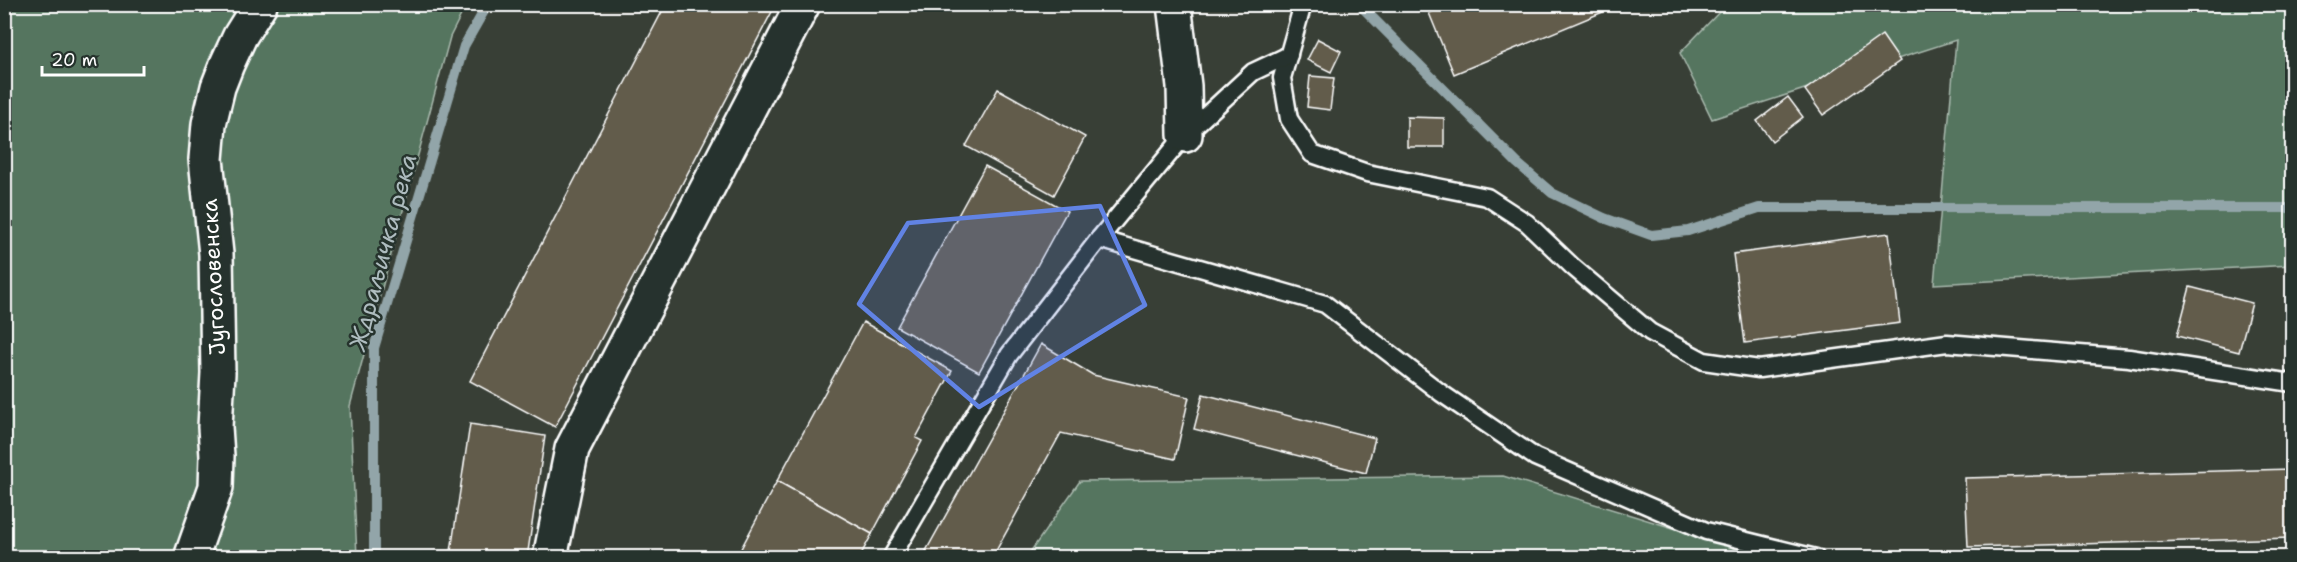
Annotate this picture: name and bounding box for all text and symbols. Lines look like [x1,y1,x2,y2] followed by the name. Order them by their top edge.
[42,39,144,77] scale bar
[51,48,97,72] text: 20 m
[341,150,425,355] water label: Ждраљичка река
[195,198,232,356] street label: Југословенска

